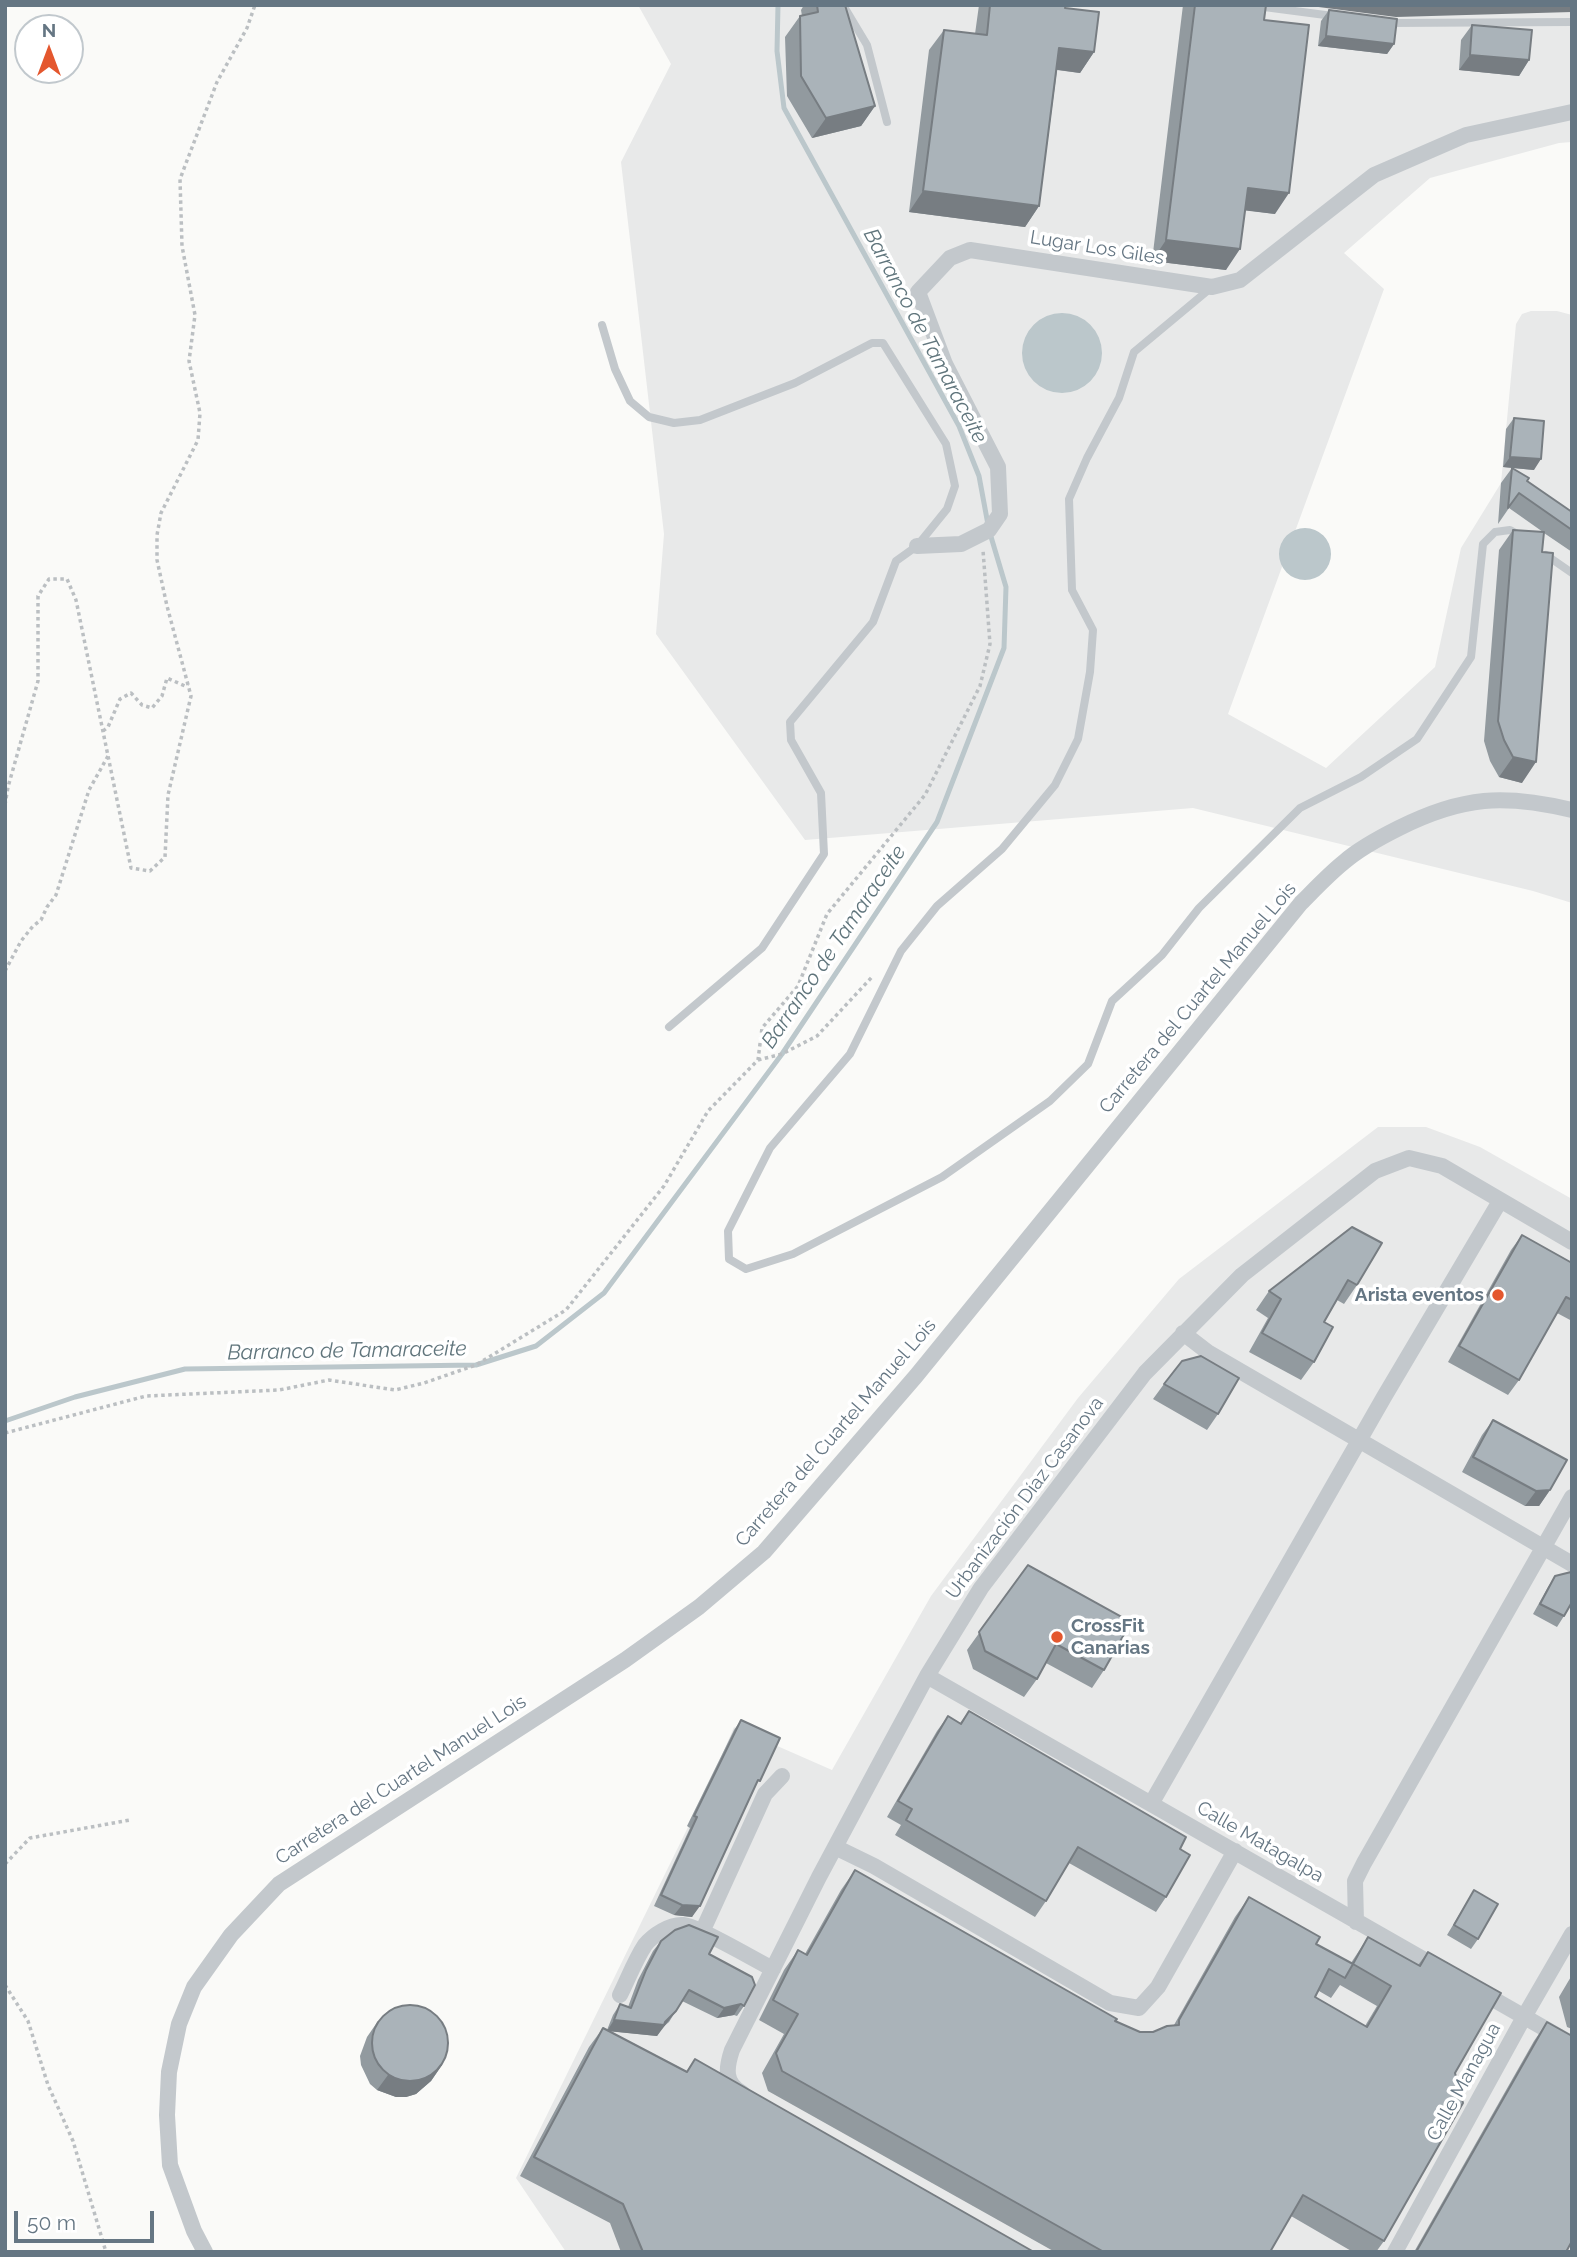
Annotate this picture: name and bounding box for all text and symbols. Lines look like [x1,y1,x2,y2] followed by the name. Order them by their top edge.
[14,14,84,84] north arrow
[42,19,56,41] text: N
[858,224,992,448] water label: Barranco de Tamaraceite
[1028,226,1166,270] street label: Lugar Los Giles
[757,841,911,1053] water label: Barranco de Tamaraceite
[1095,878,1301,1118] street label: Carretera del Cuartel Manuel Lois
[1355,1284,1484,1306] place label: Arista eventos
[1490,1287,1506,1303] marker: Arista eventos
[731,1314,941,1552] street label: Carretera del Cuartel Manuel Lois
[227,1336,467,1366] water label: Barranco de Tamaraceite
[942,1392,1108,1604] street label: Urbanización Díaz Casanova
[1071,1615,1150,1659] place label: CrossFit Canarias
[1049,1629,1065,1645] marker: CrossFit Canarias
[271,1690,531,1870] street label: Carretera del Cuartel Manuel Lois
[1193,1796,1327,1888] street label: Calle Matagalpa
[1422,2019,1506,2145] street label: Calle Managua
[18,2198,158,2242] scale bar
[27,2210,76,2235] text: 50 m

